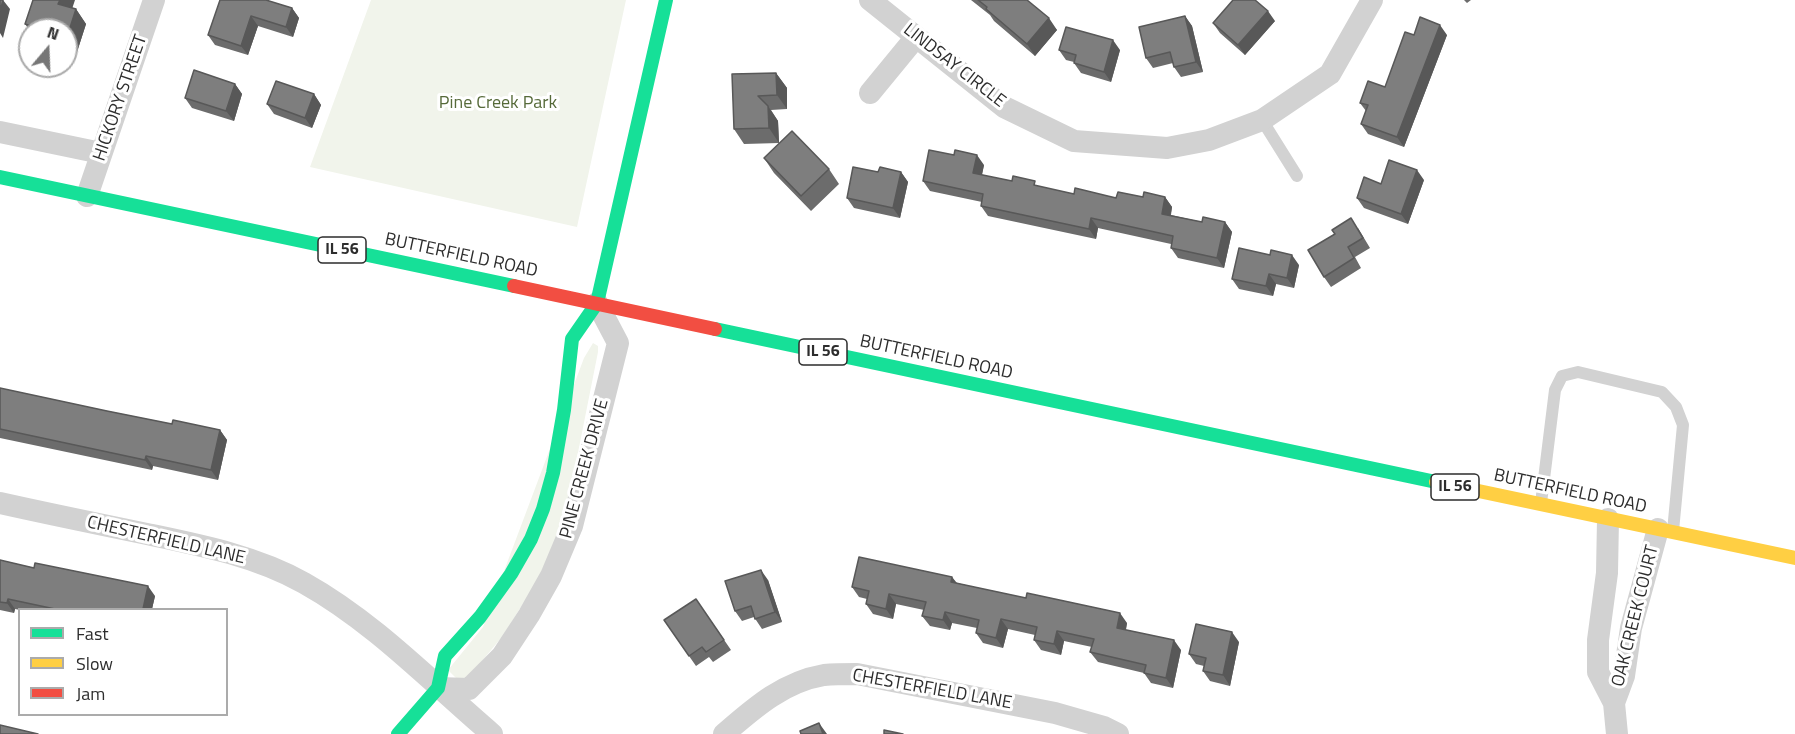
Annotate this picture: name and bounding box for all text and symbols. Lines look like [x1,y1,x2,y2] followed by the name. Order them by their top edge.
[18,18,78,78] north arrow
[899,19,1009,113] street label: LINDSAY CIRCLE
[44,20,62,46] text: N
[89,32,153,164] street label: HICKORY STREET
[439,93,557,115] park label: Pine Creek Park
[383,229,539,283] street label: BUTTERFIELD ROAD
[318,237,366,263] road number: IL 56
[858,331,1014,385] street label: BUTTERFIELD ROAD
[799,339,847,365] road number: IL 56
[556,397,614,541] street label: PINE CREEK DRIVE
[1492,465,1648,519] street label: BUTTERFIELD ROAD
[1431,474,1479,500] road number: IL 56
[85,512,247,570] street label: CHESTERFIELD LANE
[1608,543,1664,689] street label: OAK CREEK COURT
[18,608,228,716] legend
[76,620,109,647] text: Fast
[76,650,113,677] text: Slow
[851,665,1013,715] street label: CHESTERFIELD LANE
[76,680,105,707] text: Jam

